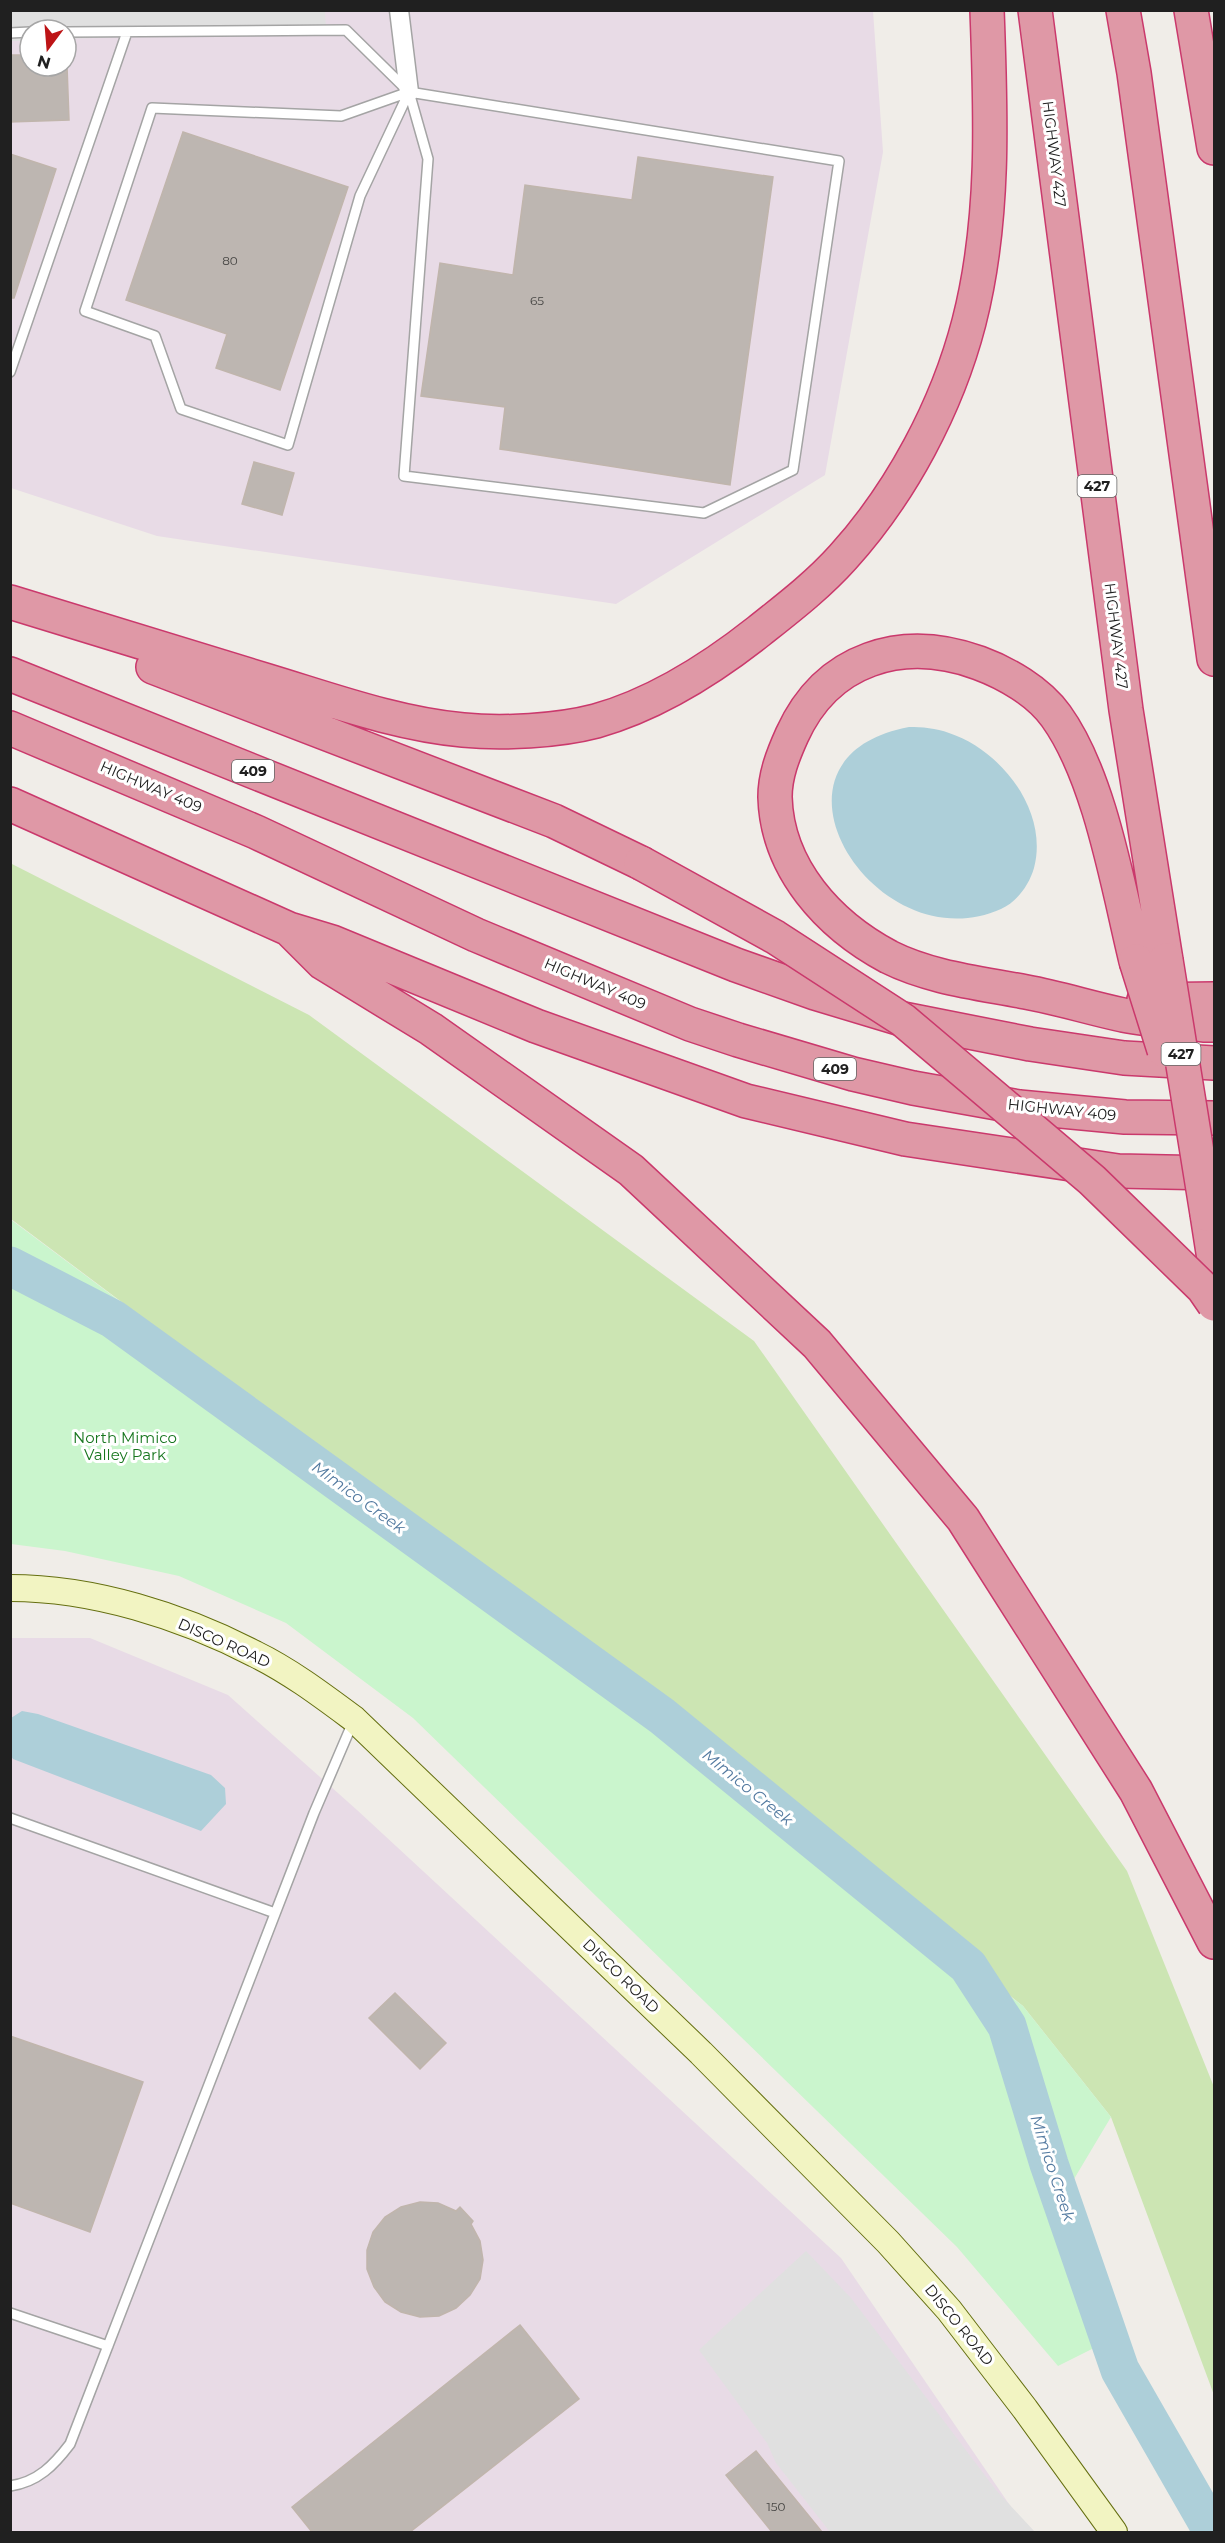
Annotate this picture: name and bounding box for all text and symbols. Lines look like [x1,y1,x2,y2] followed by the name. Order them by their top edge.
[18,18,78,78] north arrow
[35,51,53,73] text: N
[1039,100,1070,208] street label: HIGHWAY 427
[222,253,238,268] house number: 80
[530,293,544,308] house number: 65
[1078,475,1116,497] road number: 427
[1101,582,1132,690] street label: HIGHWAY 427
[97,757,205,817] street label: HIGHWAY 409
[232,760,274,782] road number: 409
[541,954,649,1014] street label: HIGHWAY 409
[1162,1043,1200,1065] road number: 427
[814,1058,856,1080] road number: 409
[1007,1094,1117,1125] street label: HIGHWAY 409
[73,1428,177,1464] park label: North Mimico Valley Park
[308,1457,410,1538] water label: Mimico Creek
[175,1614,273,1671] street label: DISCO ROAD
[699,1745,798,1830] water label: Mimico Creek
[579,1934,664,2017] street label: DISCO ROAD
[1026,2113,1079,2225] water label: Mimico Creek
[921,2280,998,2369] street label: DISCO ROAD
[766,2499,786,2514] house number: 150

